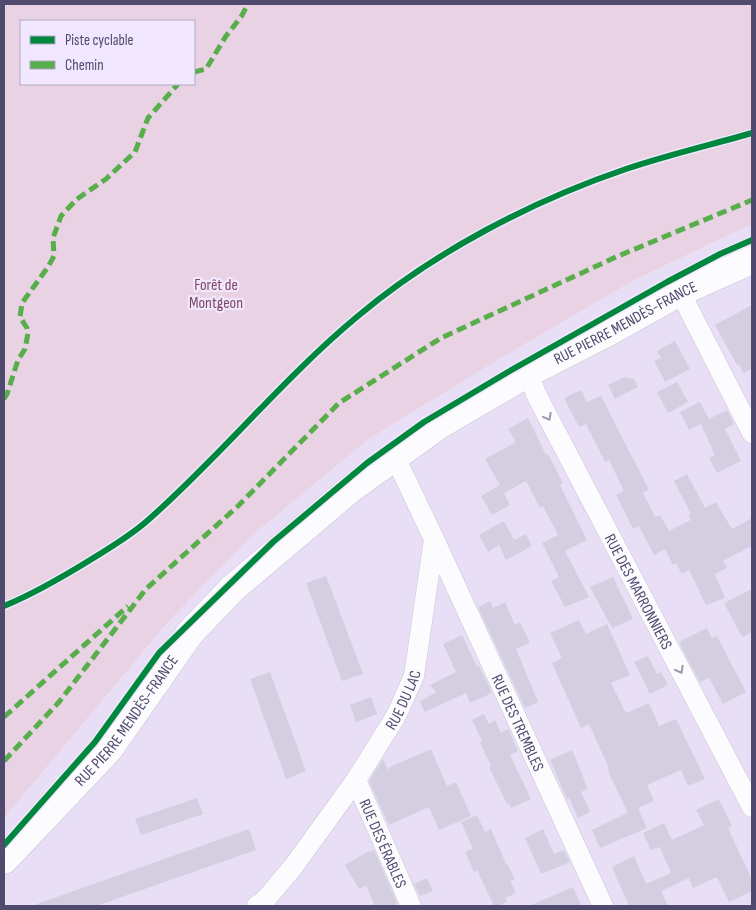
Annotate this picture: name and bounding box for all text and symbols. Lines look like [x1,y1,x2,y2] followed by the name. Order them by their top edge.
[20,20,195,85] legend
[65,31,134,50] text: Piste cyclable
[65,56,104,75] text: Chemin
[189,276,243,313] park label: Forêt de Montgeon
[551,278,700,369] street label: RUE PIERRE MENDÈS-FRANCE
[542,412,552,421] one-way arrow
[600,531,676,653] street label: RUE DES MARRONNIERS
[71,652,183,790] street label: RUE PIERRE MENDÈS-FRANCE
[674,664,684,673] one-way arrow
[382,669,426,734] street label: RUE DU LAC
[487,672,548,775] street label: RUE DES TREMBLES
[354,796,410,892] street label: RUE DES ÉRABLES

